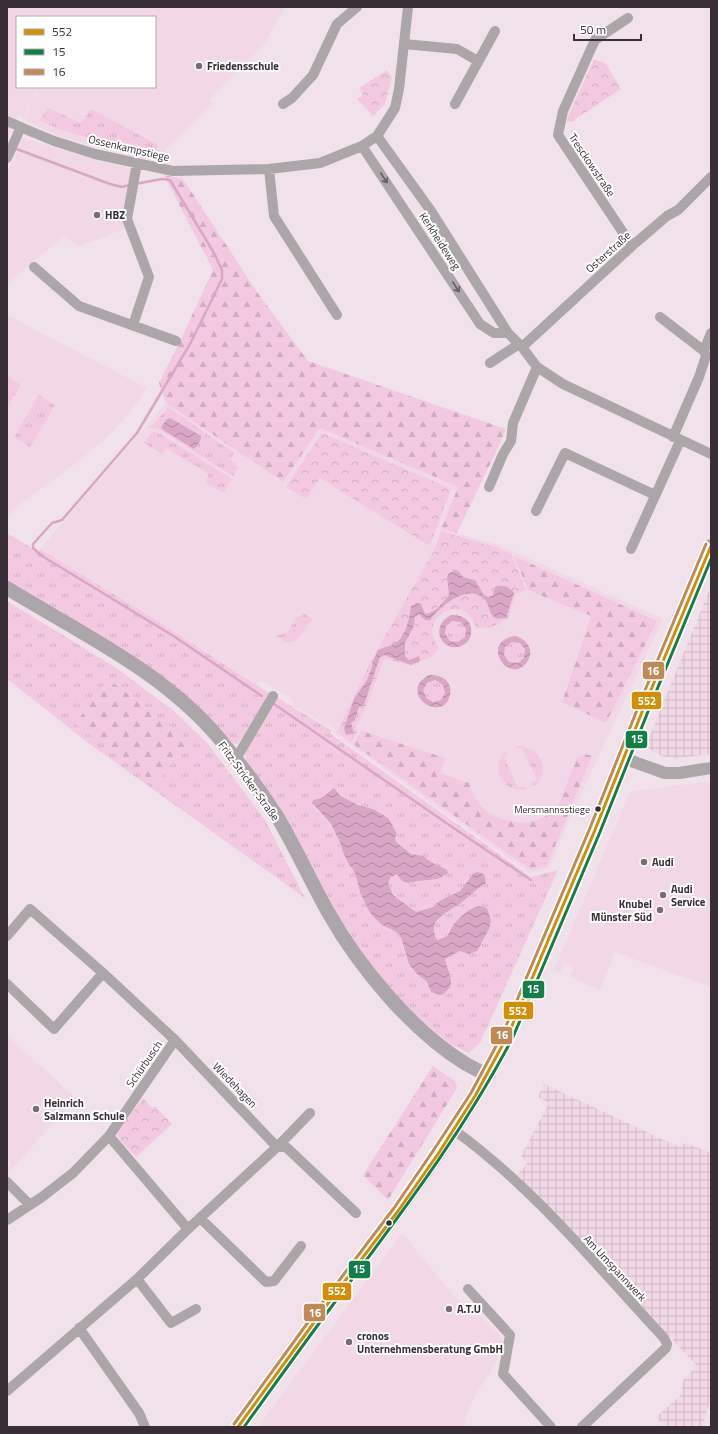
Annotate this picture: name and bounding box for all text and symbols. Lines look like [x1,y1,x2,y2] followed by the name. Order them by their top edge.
[16,16,156,88] legend
[574,16,641,42] scale bar
[580,20,606,39] text: 50 m
[52,22,72,41] text: 552
[52,42,66,61] text: 15
[207,58,279,74] place label: Friedensschule
[194,61,204,71] marker: Friedensschule
[52,62,66,81] text: 16
[565,130,619,200] street label: Tresckowstraße
[87,131,172,165] street label: Ossenkampstiege
[380,173,388,184] one-way arrow
[105,207,125,223] place label: HBZ
[415,209,465,273] street label: Kerkheideweg
[92,210,102,220] marker: HBZ
[582,227,634,277] street label: Osterstraße
[452,281,460,293] one-way arrow
[642,661,665,680] line badge: 16
[647,663,659,679] text: 16
[631,691,662,710] line badge: 552
[638,693,656,709] text: 552
[625,730,648,749] line badge: 15
[631,731,643,747] text: 15
[215,738,284,824] street label: Fritz-Stricker-Straße
[514,802,590,817] place label: Mersmannsstiege
[593,804,603,814] marker: Mersmannsstiege
[652,854,674,870] place label: Audi
[639,857,649,867] marker: Audi
[671,881,706,910] place label: Audi Service
[658,890,668,900] marker: Audi Service
[591,896,652,925] place label: Knubel Münster Süd
[655,905,665,915] marker: Knubel Münster Süd
[522,980,545,999] line badge: 15
[527,981,539,997] text: 15
[503,1001,534,1020] line badge: 552
[509,1003,527,1019] text: 552
[490,1026,513,1045] line badge: 16
[496,1027,508,1043] text: 16
[122,1037,166,1091] street label: Schürbusch
[209,1059,261,1111] street label: Wiedehagen
[44,1095,125,1124] place label: Heinrich Salzmann Schule
[31,1104,41,1114] marker: Heinrich Salzmann Schule
[384,1218,394,1228] unlabelled marker
[580,1231,651,1305] street label: Am Umspannwerk
[348,1260,371,1279] line badge: 15
[353,1261,365,1277] text: 15
[322,1282,352,1301] line badge: 552
[328,1283,346,1299] text: 552
[457,1301,481,1317] place label: A.T.U
[303,1303,326,1322] line badge: 16
[444,1304,454,1314] marker: A.T.U
[309,1305,321,1321] text: 16
[357,1328,503,1357] place label: cronos Unternehmensberatung GmbH
[344,1337,354,1347] marker: cronos Unternehmensberatung GmbH

